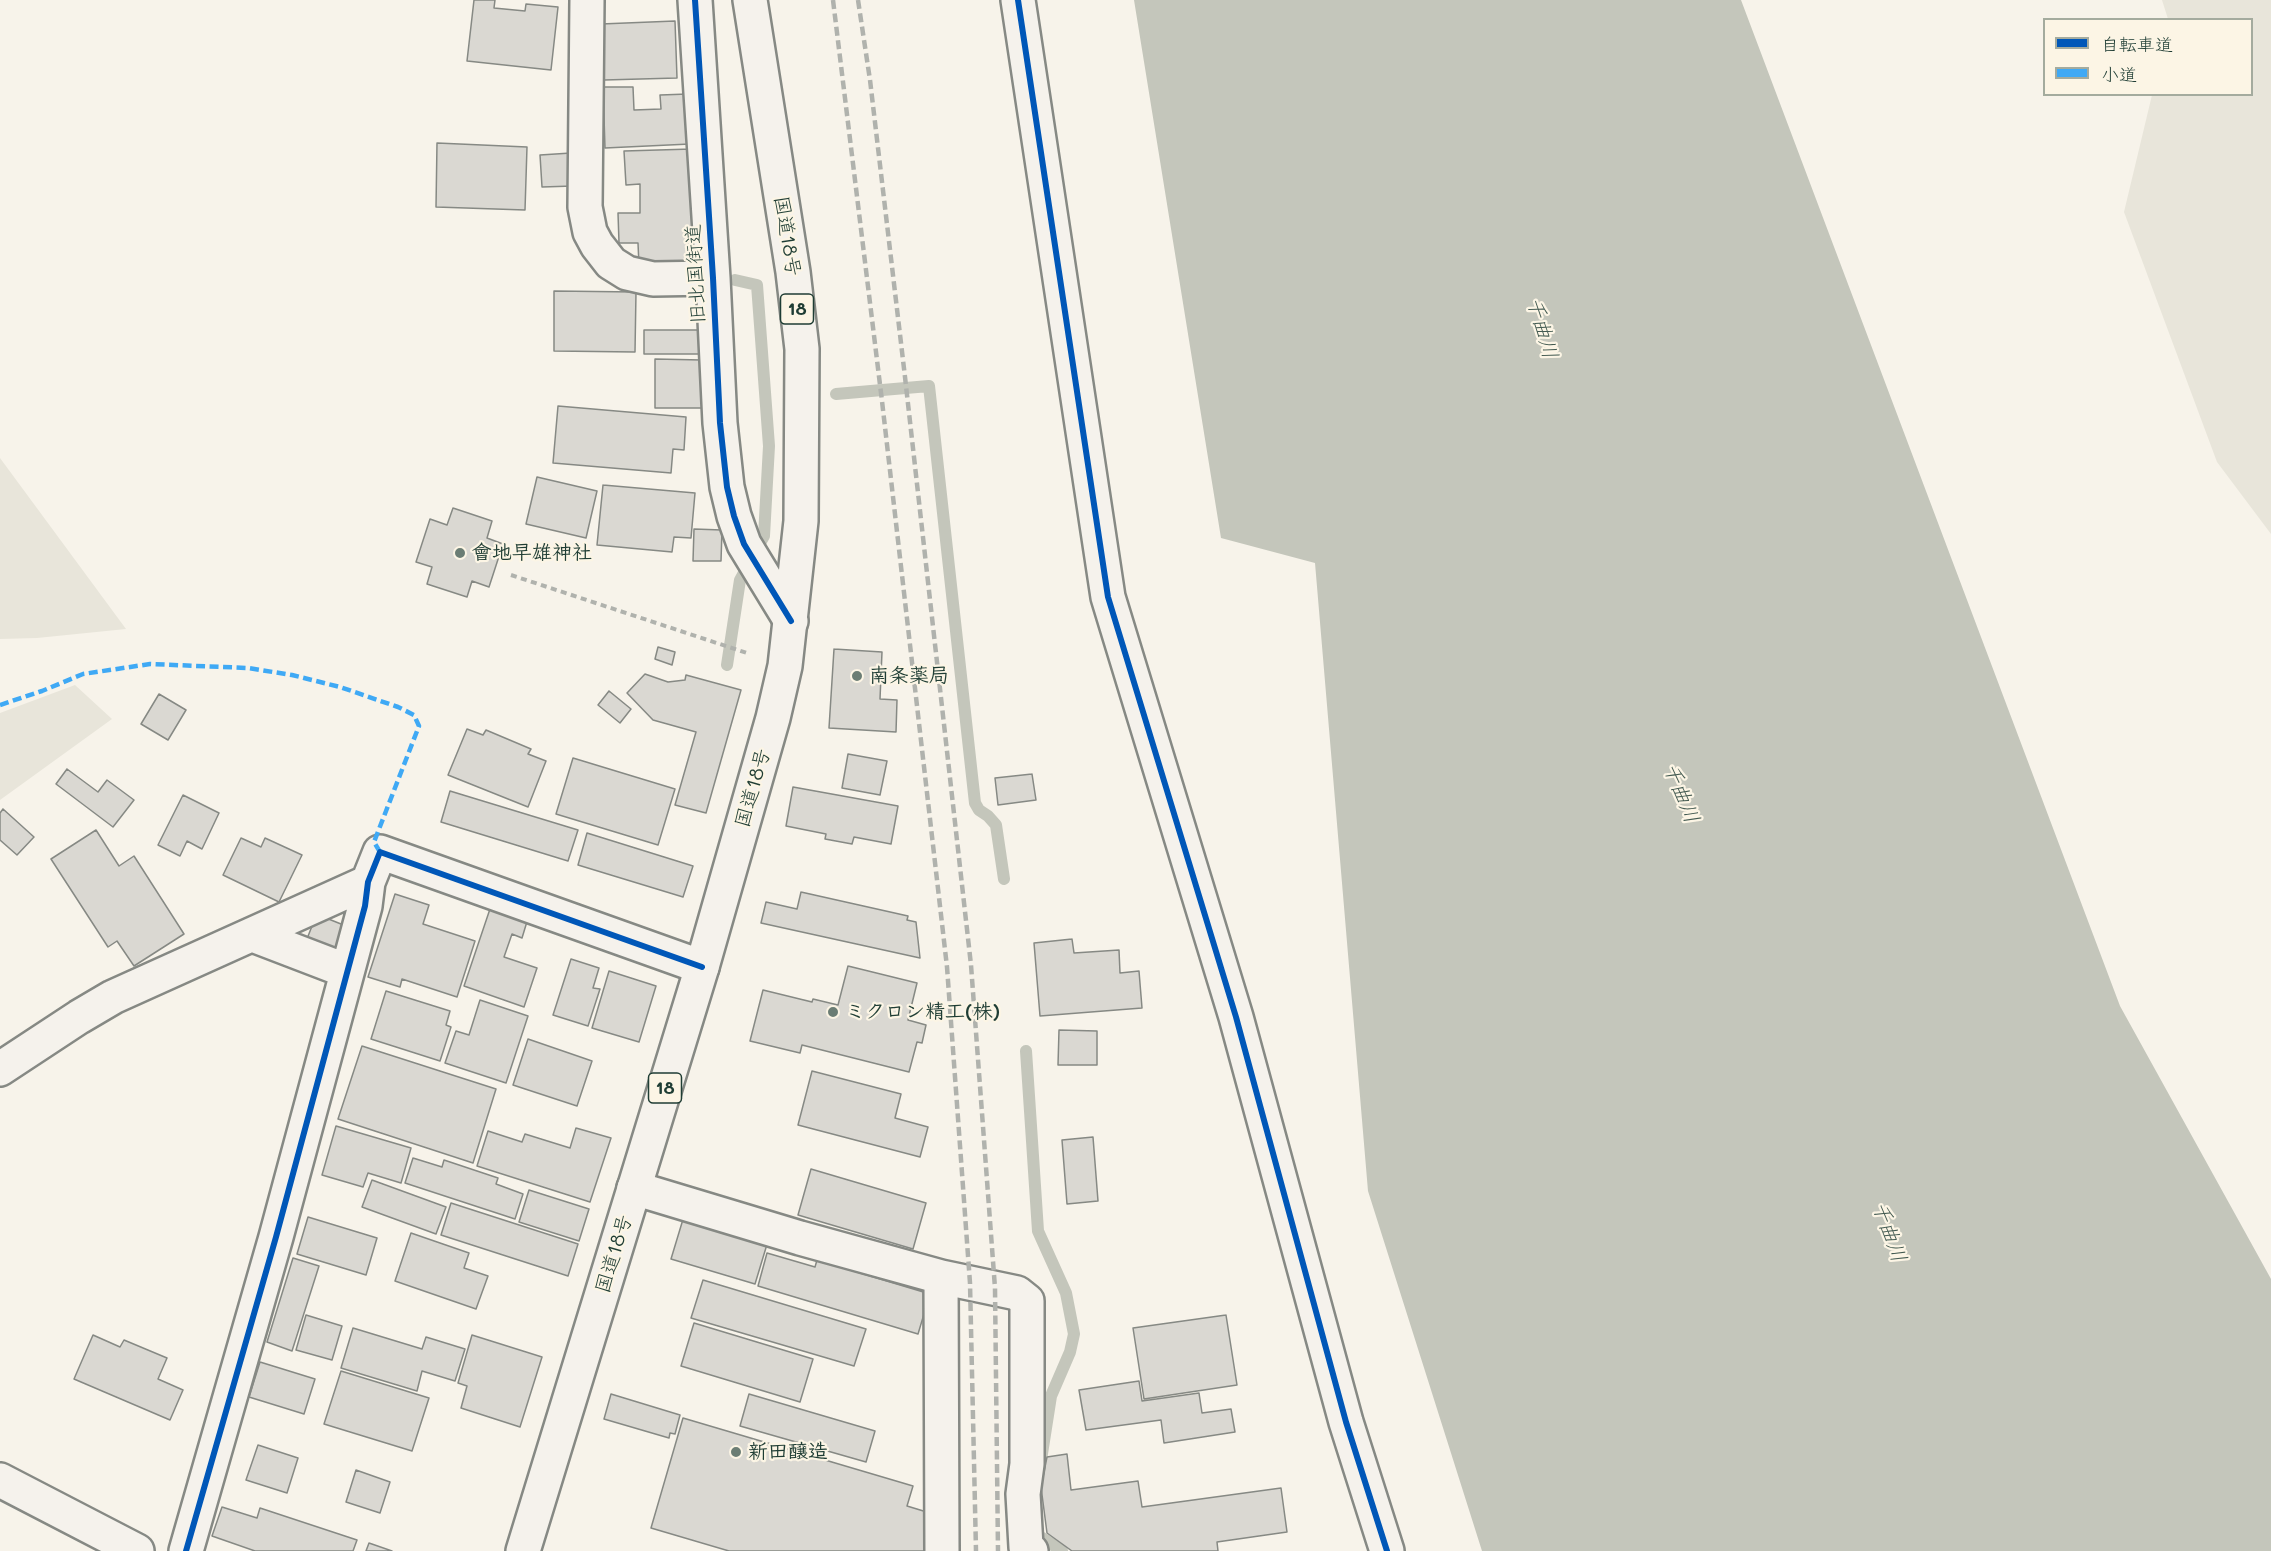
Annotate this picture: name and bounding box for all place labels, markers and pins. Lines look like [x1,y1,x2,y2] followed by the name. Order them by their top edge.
[472,541,592,565] place label: 會地早雄神社
[453,546,467,560] marker: 會地早雄神社
[869,664,949,688] place label: 南条薬局
[850,669,864,683] marker: 南条薬局
[845,1000,1000,1024] place label: ミクロン精工(株)
[826,1005,840,1019] marker: ミクロン精工(株)
[748,1440,828,1464] place label: 新田醸造
[729,1445,743,1459] marker: 新田醸造

